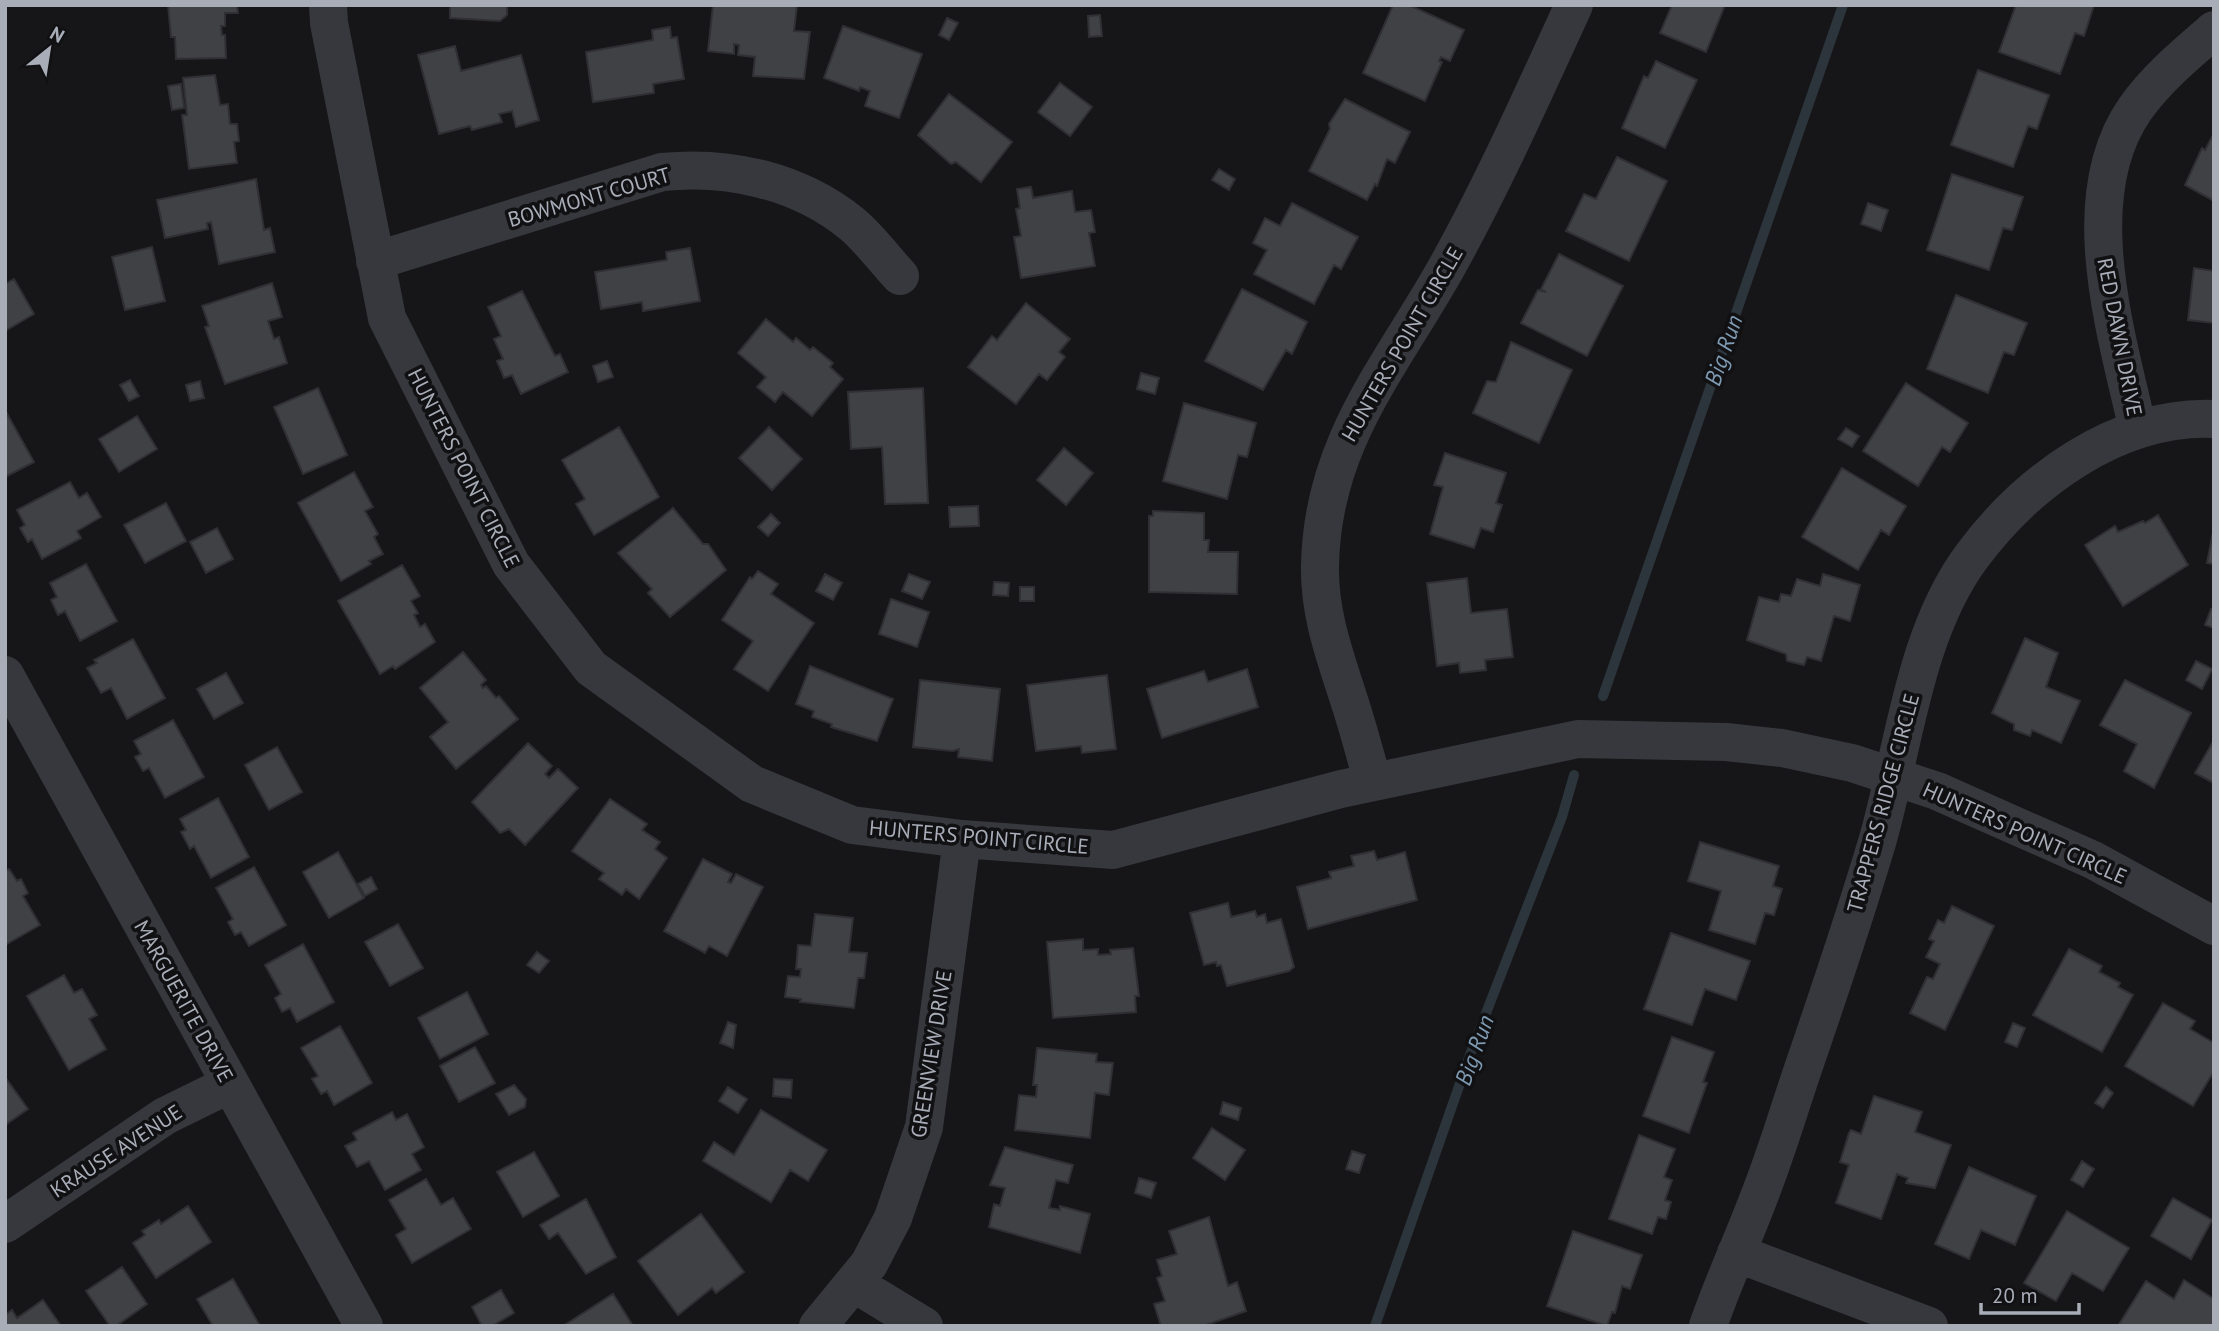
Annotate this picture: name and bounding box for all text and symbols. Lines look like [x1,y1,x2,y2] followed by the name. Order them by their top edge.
[14,14,84,84] north arrow
[46,21,69,48] text: N
[505,161,674,233] street label: BOWMONT COURT
[1335,242,1469,446] street label: HUNTERS POINT CIRCLE
[2091,256,2149,418] street label: RED DAWN DRIVE
[1697,311,1749,389] water label: Big Run
[402,364,526,572] street label: HUNTERS POINT CIRCLE
[1841,690,1925,916] street label: TRAPPERS RIDGE CIRCLE
[1919,776,2131,890] street label: HUNTERS POINT CIRCLE
[868,814,1090,860] street label: HUNTERS POINT CIRCLE
[128,915,240,1087] street label: MARGUERITE DRIVE
[904,968,958,1140] street label: GREENVIEW DRIVE
[1448,1011,1500,1089] water label: Big Run
[45,1098,187,1204] street label: KRAUSE AVENUE
[1981,1272,2079,1316] scale bar
[1992,1282,2038,1309] text: 20 m

